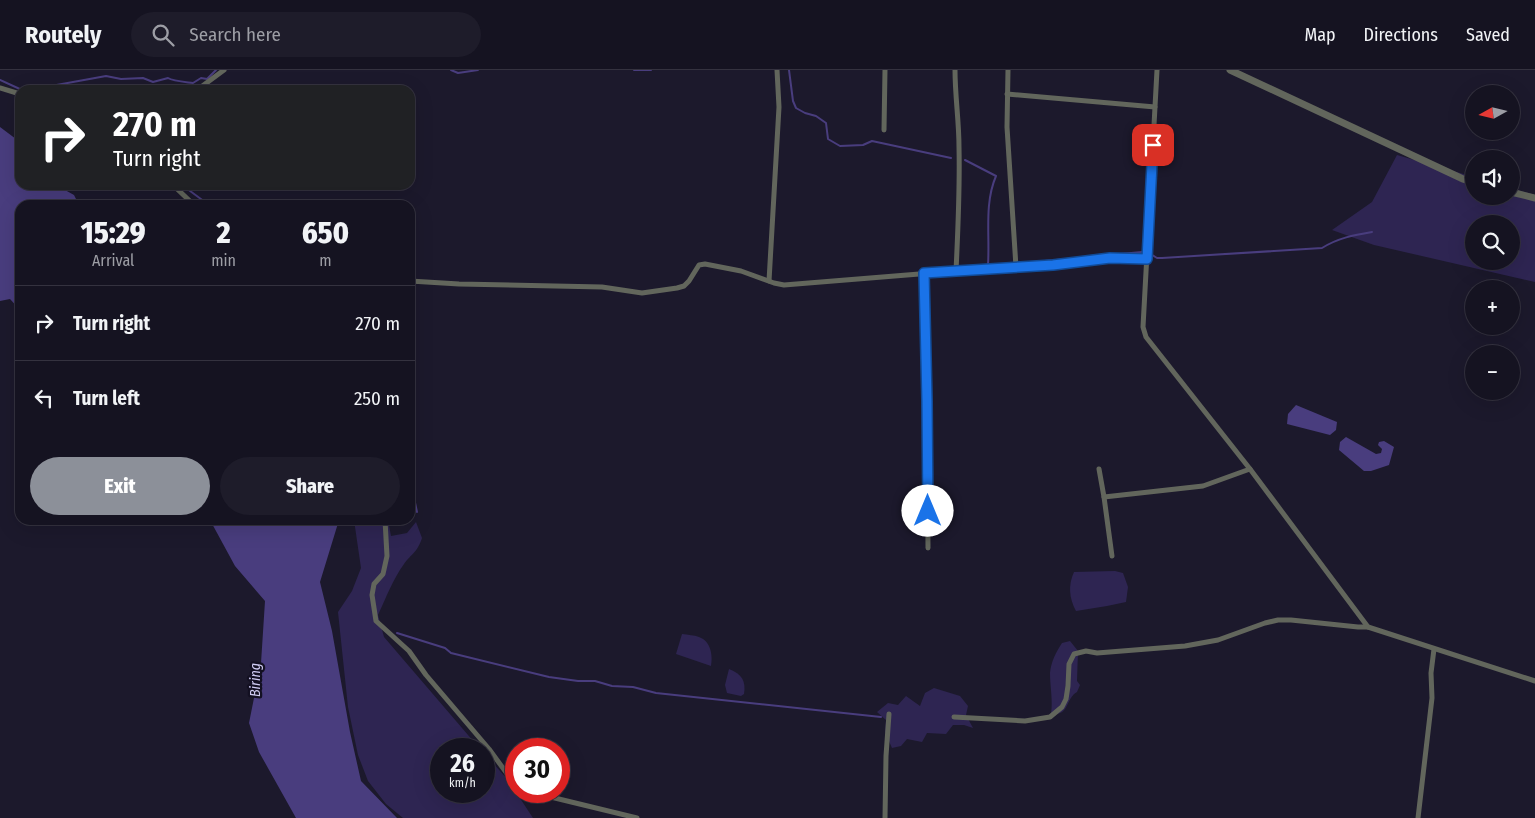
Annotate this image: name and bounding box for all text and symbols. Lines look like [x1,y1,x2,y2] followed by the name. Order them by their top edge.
[131,12,481,57] search box
[25,21,101,49] text: Routely
[149,21,177,49] icon: search
[189,23,281,46] text: Search here
[1304,24,1336,46] text: Map
[1364,24,1438,46] text: Directions
[1466,24,1510,46] text: Saved
[1465,85,1520,140] north arrow
[1465,85,1520,400] map controls
[113,103,197,145] text: 270 m
[30,105,95,170] icon: right
[1132,124,1174,166] pin
[1139,131,1167,159] icon: arrive
[113,145,201,172] text: Turn right
[1465,150,1520,205] button: sound
[81,215,146,251] text: 15:29
[217,215,231,251] text: 2
[302,215,349,251] text: 650
[1465,215,1520,270] button: search
[92,251,134,270] text: Arrival
[211,251,236,270] text: min
[319,251,332,270] text: m
[1465,280,1520,335] button: +
[30,309,58,337] icon: right
[73,312,150,335] text: Turn right
[355,312,400,335] text: 270 m
[1465,345,1520,400] button: −
[30,384,58,412] icon: left
[73,387,140,410] text: Turn left
[354,387,400,410] text: 250 m
[30,457,210,515] button: Exit
[220,457,400,515] button: Share
[901,484,953,536] position arrow
[247,663,264,697] water label: Biring
[505,738,570,803] speed limit sign: 30
[450,749,475,779] text: 26
[449,776,476,790] text: km/h

